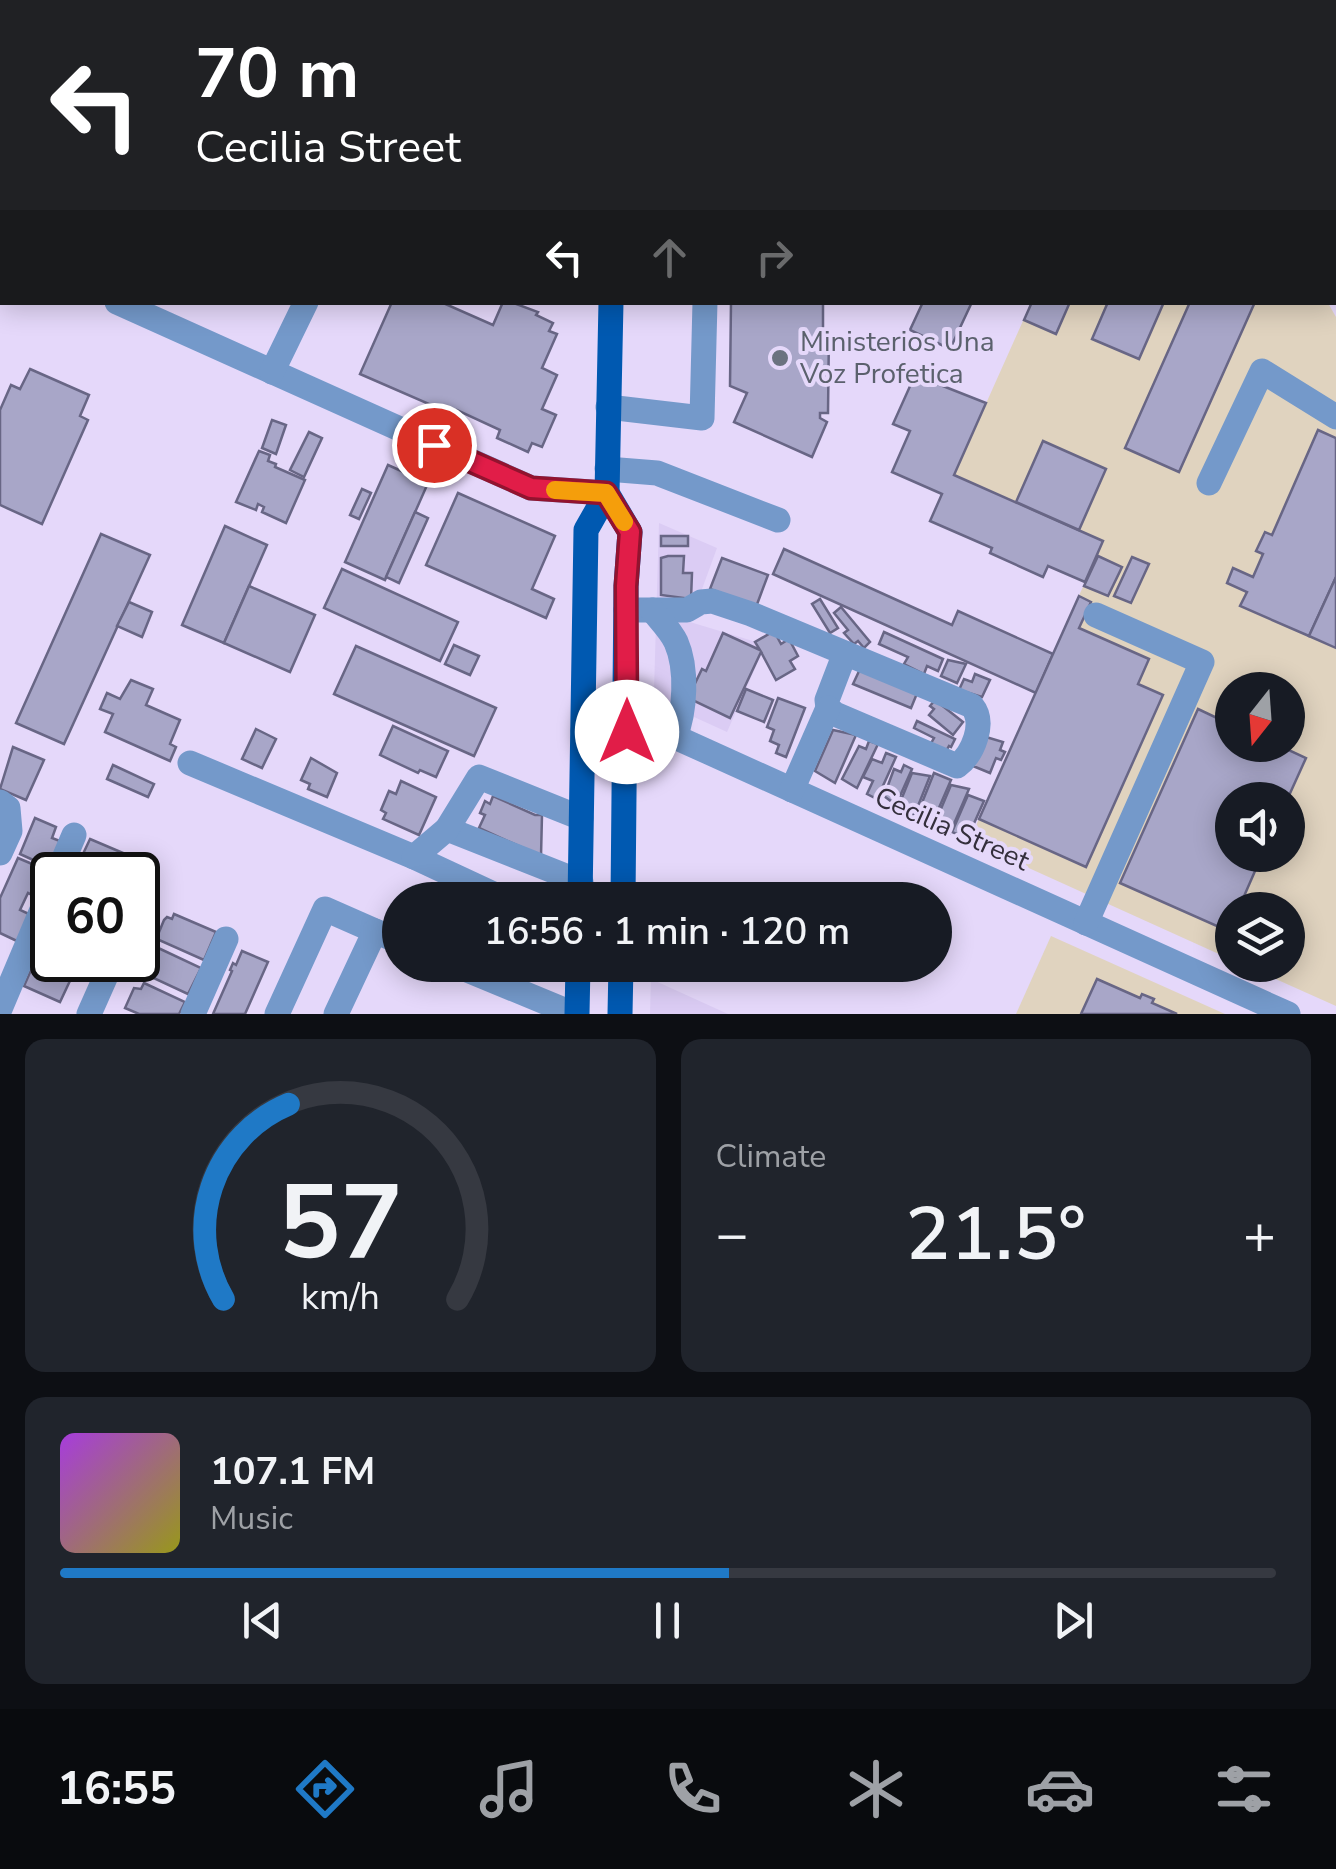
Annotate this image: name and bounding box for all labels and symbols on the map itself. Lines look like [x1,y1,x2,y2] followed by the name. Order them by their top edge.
[799,323,995,393] place label: Ministerios Una Voz Profetica
[769,347,791,369] marker: Ministerios Una Voz Profetica
[392,403,477,488] pin
[1215,672,1305,762] north arrow
[575,680,679,784] position arrow
[869,778,1035,880] street label: Cecilia Street
[30,852,160,982] speed limit sign: 60

